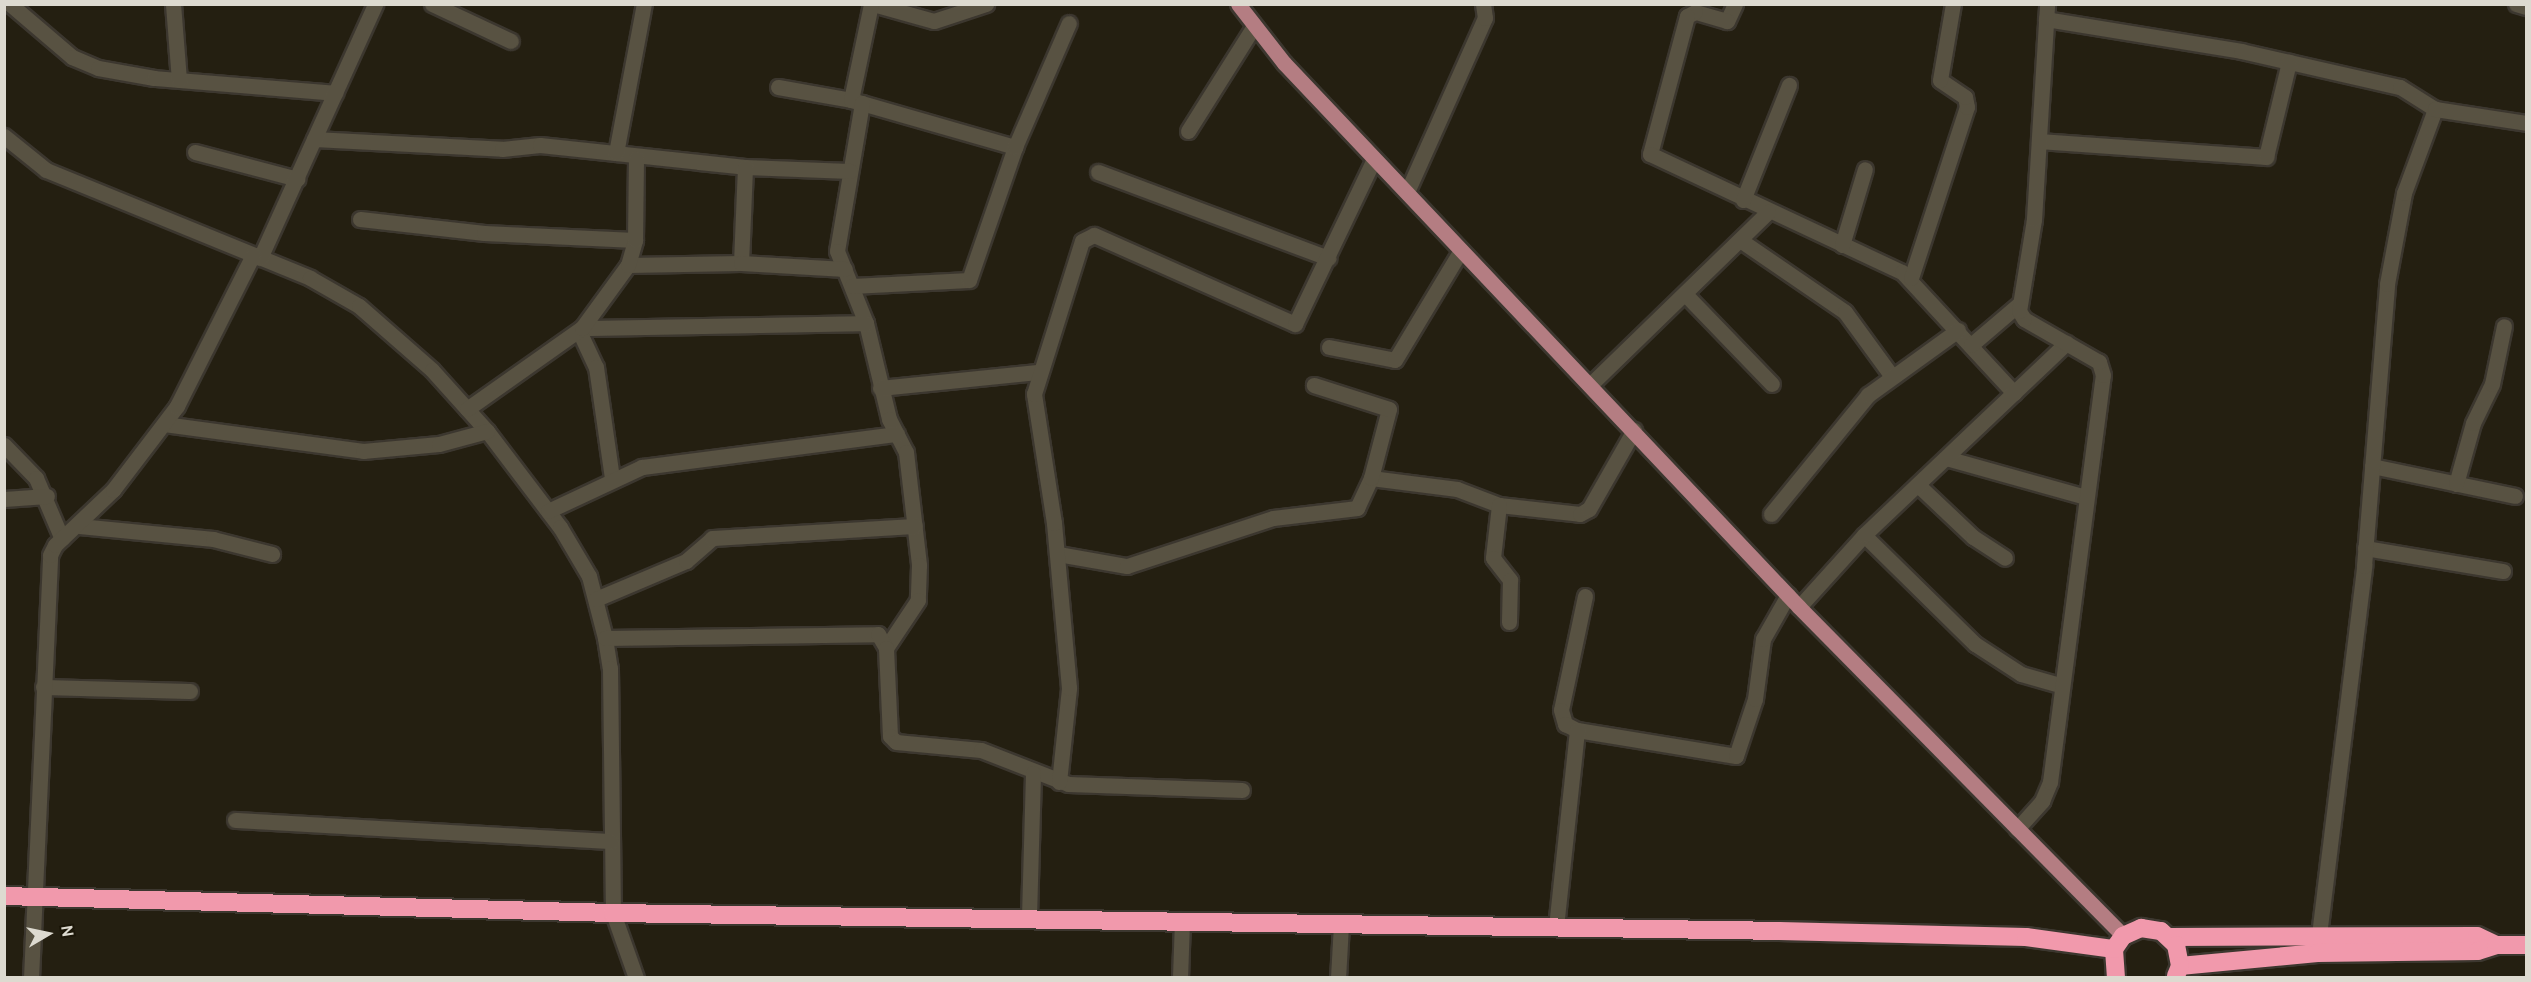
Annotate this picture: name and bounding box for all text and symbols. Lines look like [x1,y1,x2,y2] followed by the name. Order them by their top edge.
[18,904,78,964] north arrow
[55,924,77,938] text: N

